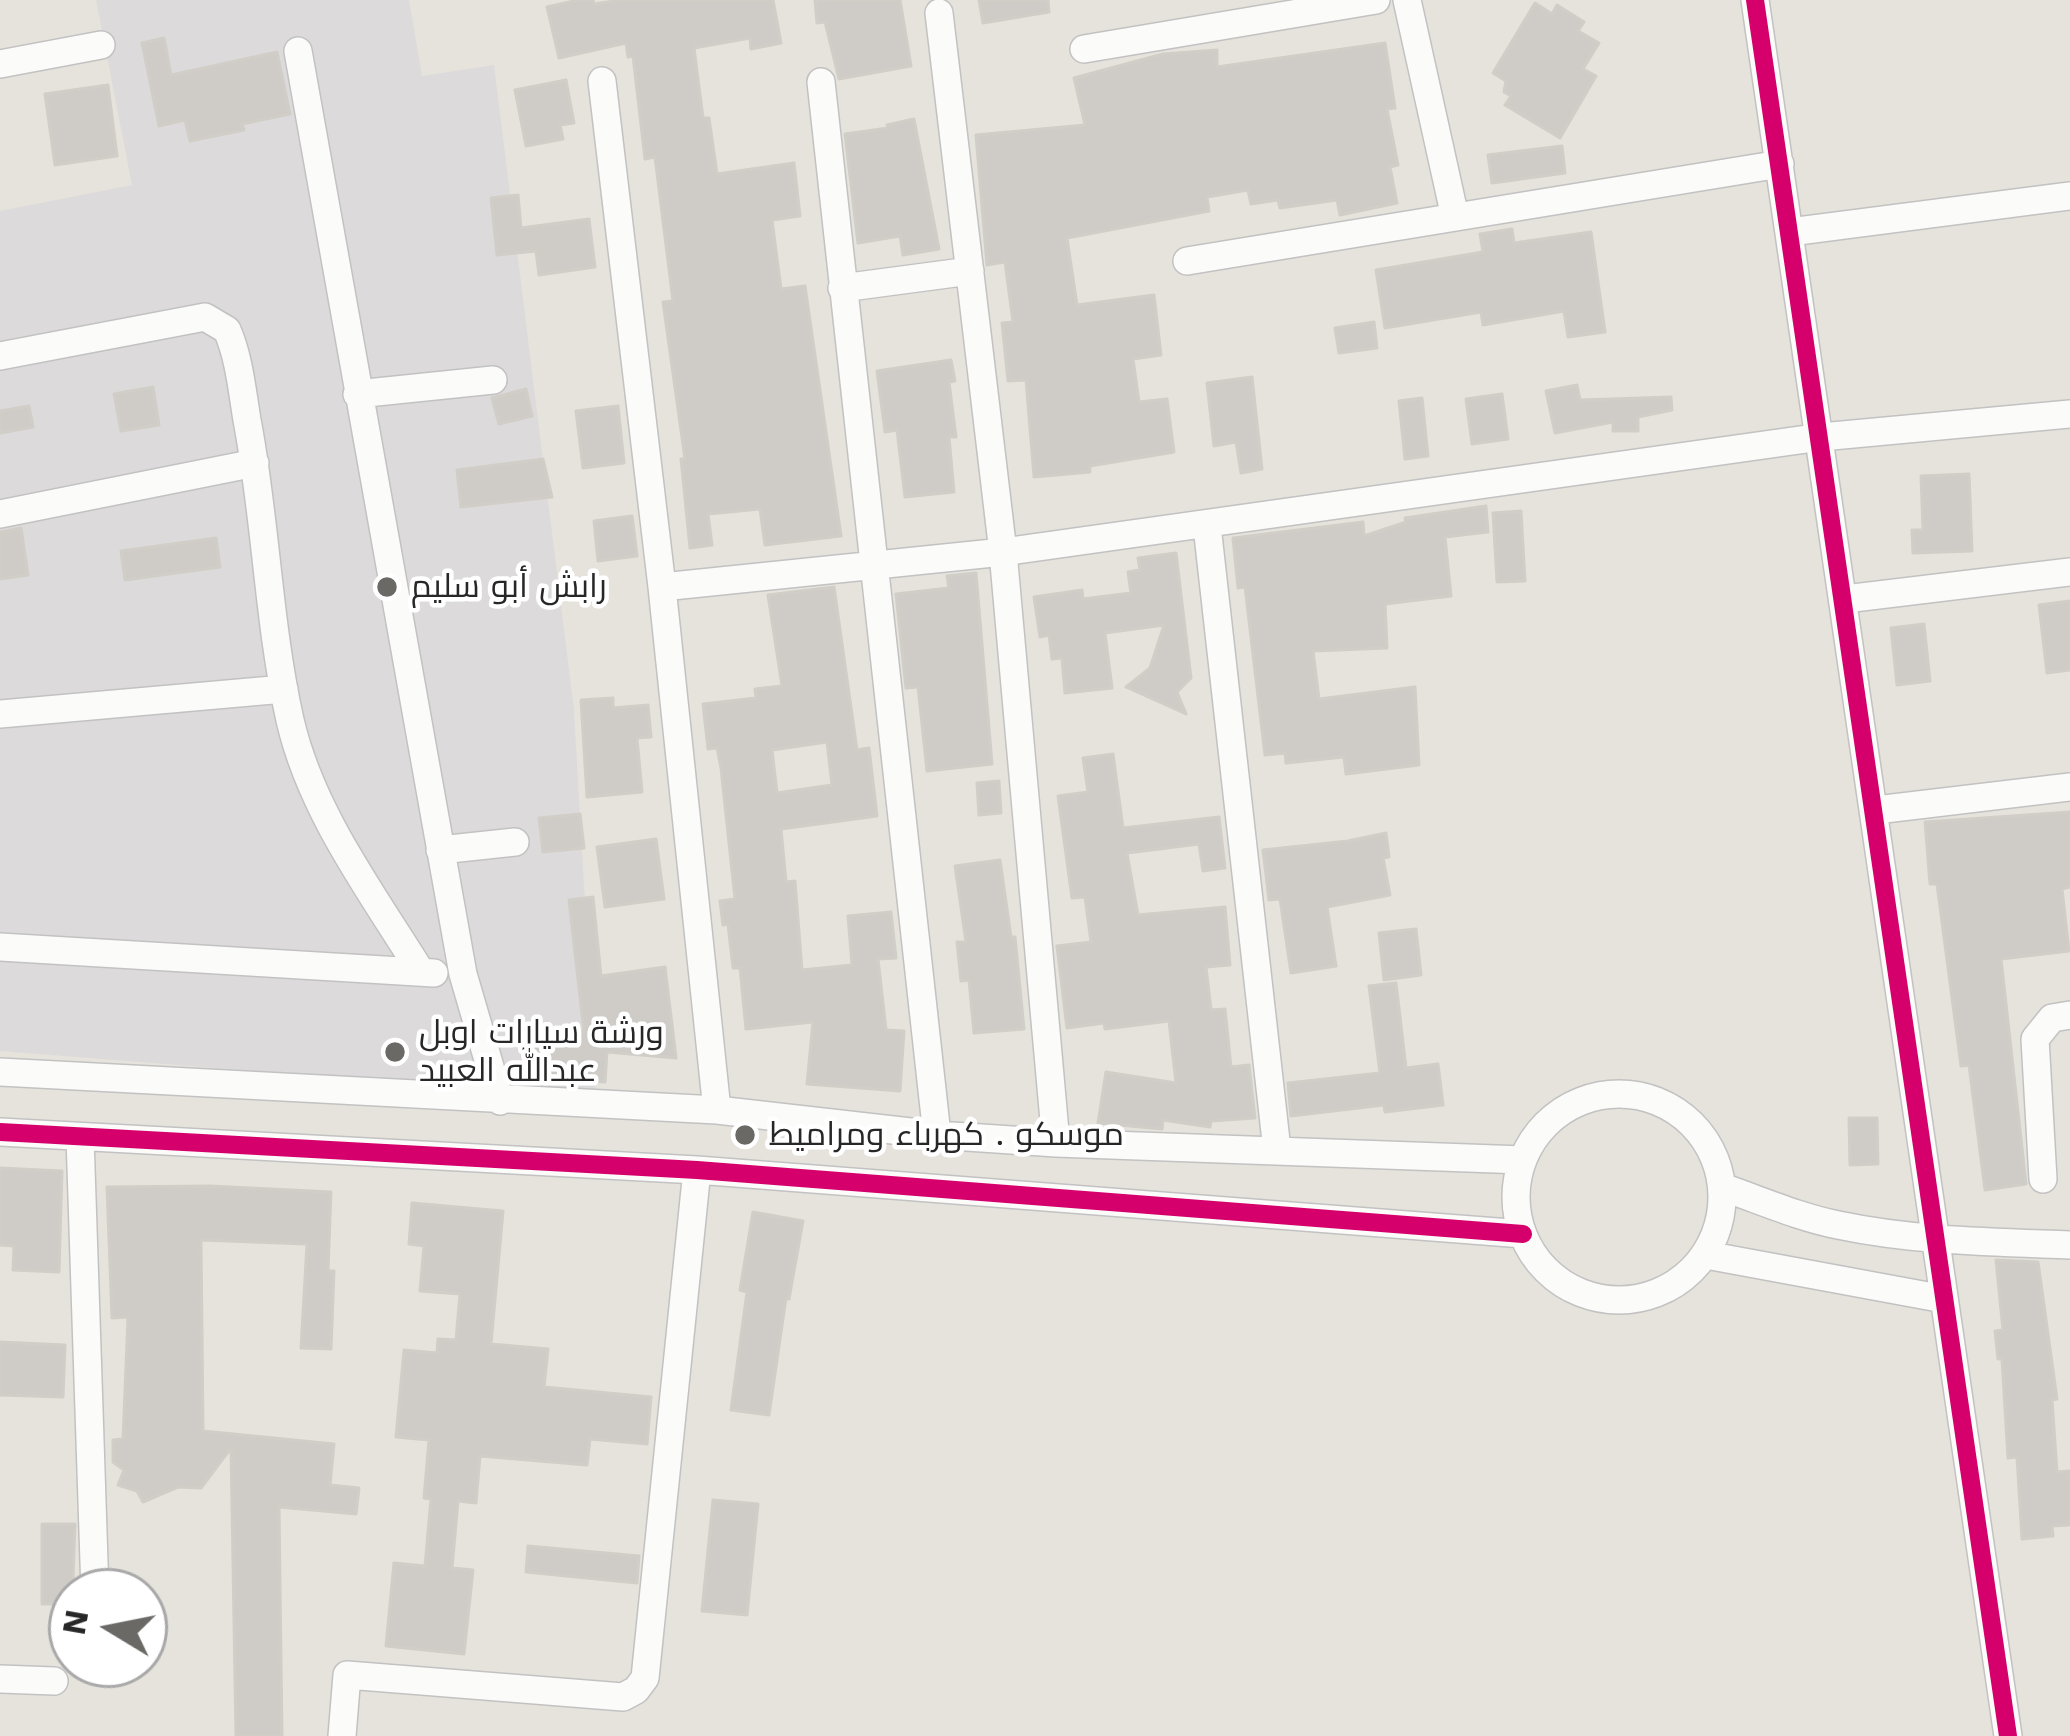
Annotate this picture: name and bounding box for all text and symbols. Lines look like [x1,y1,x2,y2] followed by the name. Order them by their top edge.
[411,567,607,607] place label: رابش أبو سليم
[374,574,400,600] marker: رابش أبو سليم
[419,1013,664,1091] place label: ورشة سيارات اوبل عبدالله العبيد
[382,1039,408,1065] marker: ورشة سيارات اوبل عبدالله العبيد
[769,1115,1124,1155] place label: موسكو . كهرباء ومراميط
[732,1122,758,1148] marker: موسكو . كهرباء ومراميط
[48,1568,168,1688] north arrow
[54,1607,96,1638] text: N

